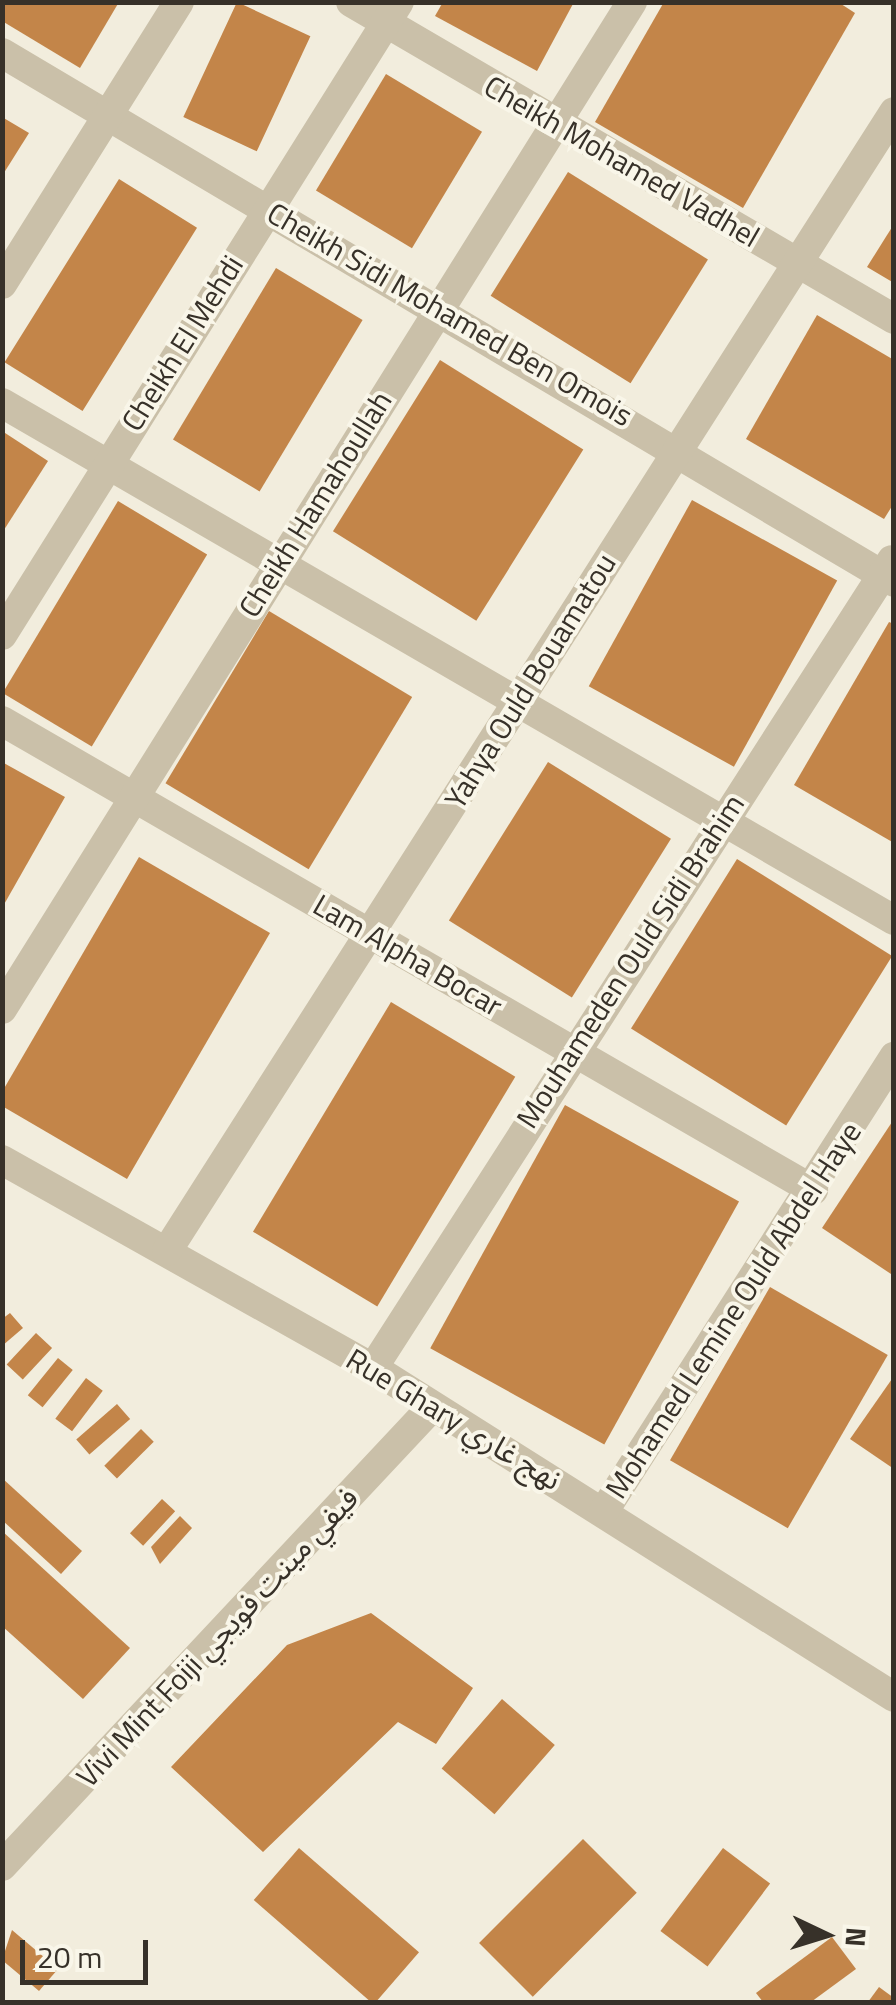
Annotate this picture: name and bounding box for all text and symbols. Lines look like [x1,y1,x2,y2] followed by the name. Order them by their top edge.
[478,67,766,255] street label: Cheikh Mohamed Vadhel
[261,195,639,433] street label: Cheikh Sidi Mohamed Ben Omois
[114,249,250,437] street label: Cheikh El Mehdi
[231,384,399,624] street label: Cheikh Hamahoullah
[437,547,623,815] street label: Yahya Ould Bouamatou
[509,787,751,1135] street label: Mouhameden Ould Sidi Brahim
[307,886,509,1024] street label: Lam Alpha Bocar
[598,1115,868,1505] street label: Mohamed Lemine Ould Abdel Haye
[340,1341,568,1497] street label: Rue Ghary نهج غاري
[69,1480,365,1794] street label: Vivi Mint Foiji فيفي مينت فويجي
[776,1885,876,1985] north arrow
[25,1920,152,1982] scale bar
[834,1926,879,1948] text: N
[37,1934,102,1980] text: 20 m

